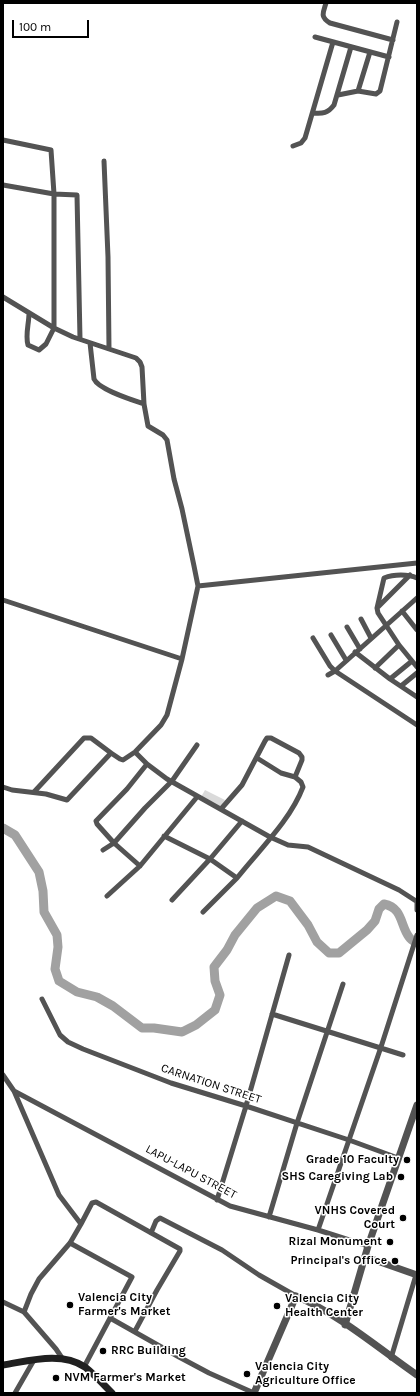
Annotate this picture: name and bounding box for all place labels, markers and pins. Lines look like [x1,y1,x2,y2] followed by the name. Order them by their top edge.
[306,1153,399,1167] place label: Grade 10 Faculty
[402,1155,412,1165] marker: Grade 10 Faculty
[282,1170,393,1184] place label: SHS Caregiving Lab
[396,1172,406,1182] marker: SHS Caregiving Lab
[315,1204,395,1232] place label: VNHS Covered Court
[398,1213,408,1223] marker: VNHS Covered Court
[288,1235,382,1249] place label: Rizal Monument
[385,1237,395,1247] marker: Rizal Monument
[290,1254,387,1268] place label: Principal's Office
[390,1256,400,1266] marker: Principal's Office
[78,1291,170,1319] place label: Valencia City Farmer's Market
[285,1292,363,1320] place label: Valencia City Health Center
[65,1300,75,1310] marker: Valencia City Farmer's Market
[272,1301,282,1311] marker: Valencia City Health Center
[111,1344,186,1358] place label: RRC Building
[98,1346,108,1356] marker: RRC Building
[255,1360,356,1388] place label: Valencia City Agriculture Office
[242,1369,252,1379] marker: Valencia City Agriculture Office
[64,1371,186,1385] place label: NVM Farmer's Market
[51,1373,61,1383] marker: NVM Farmer's Market

